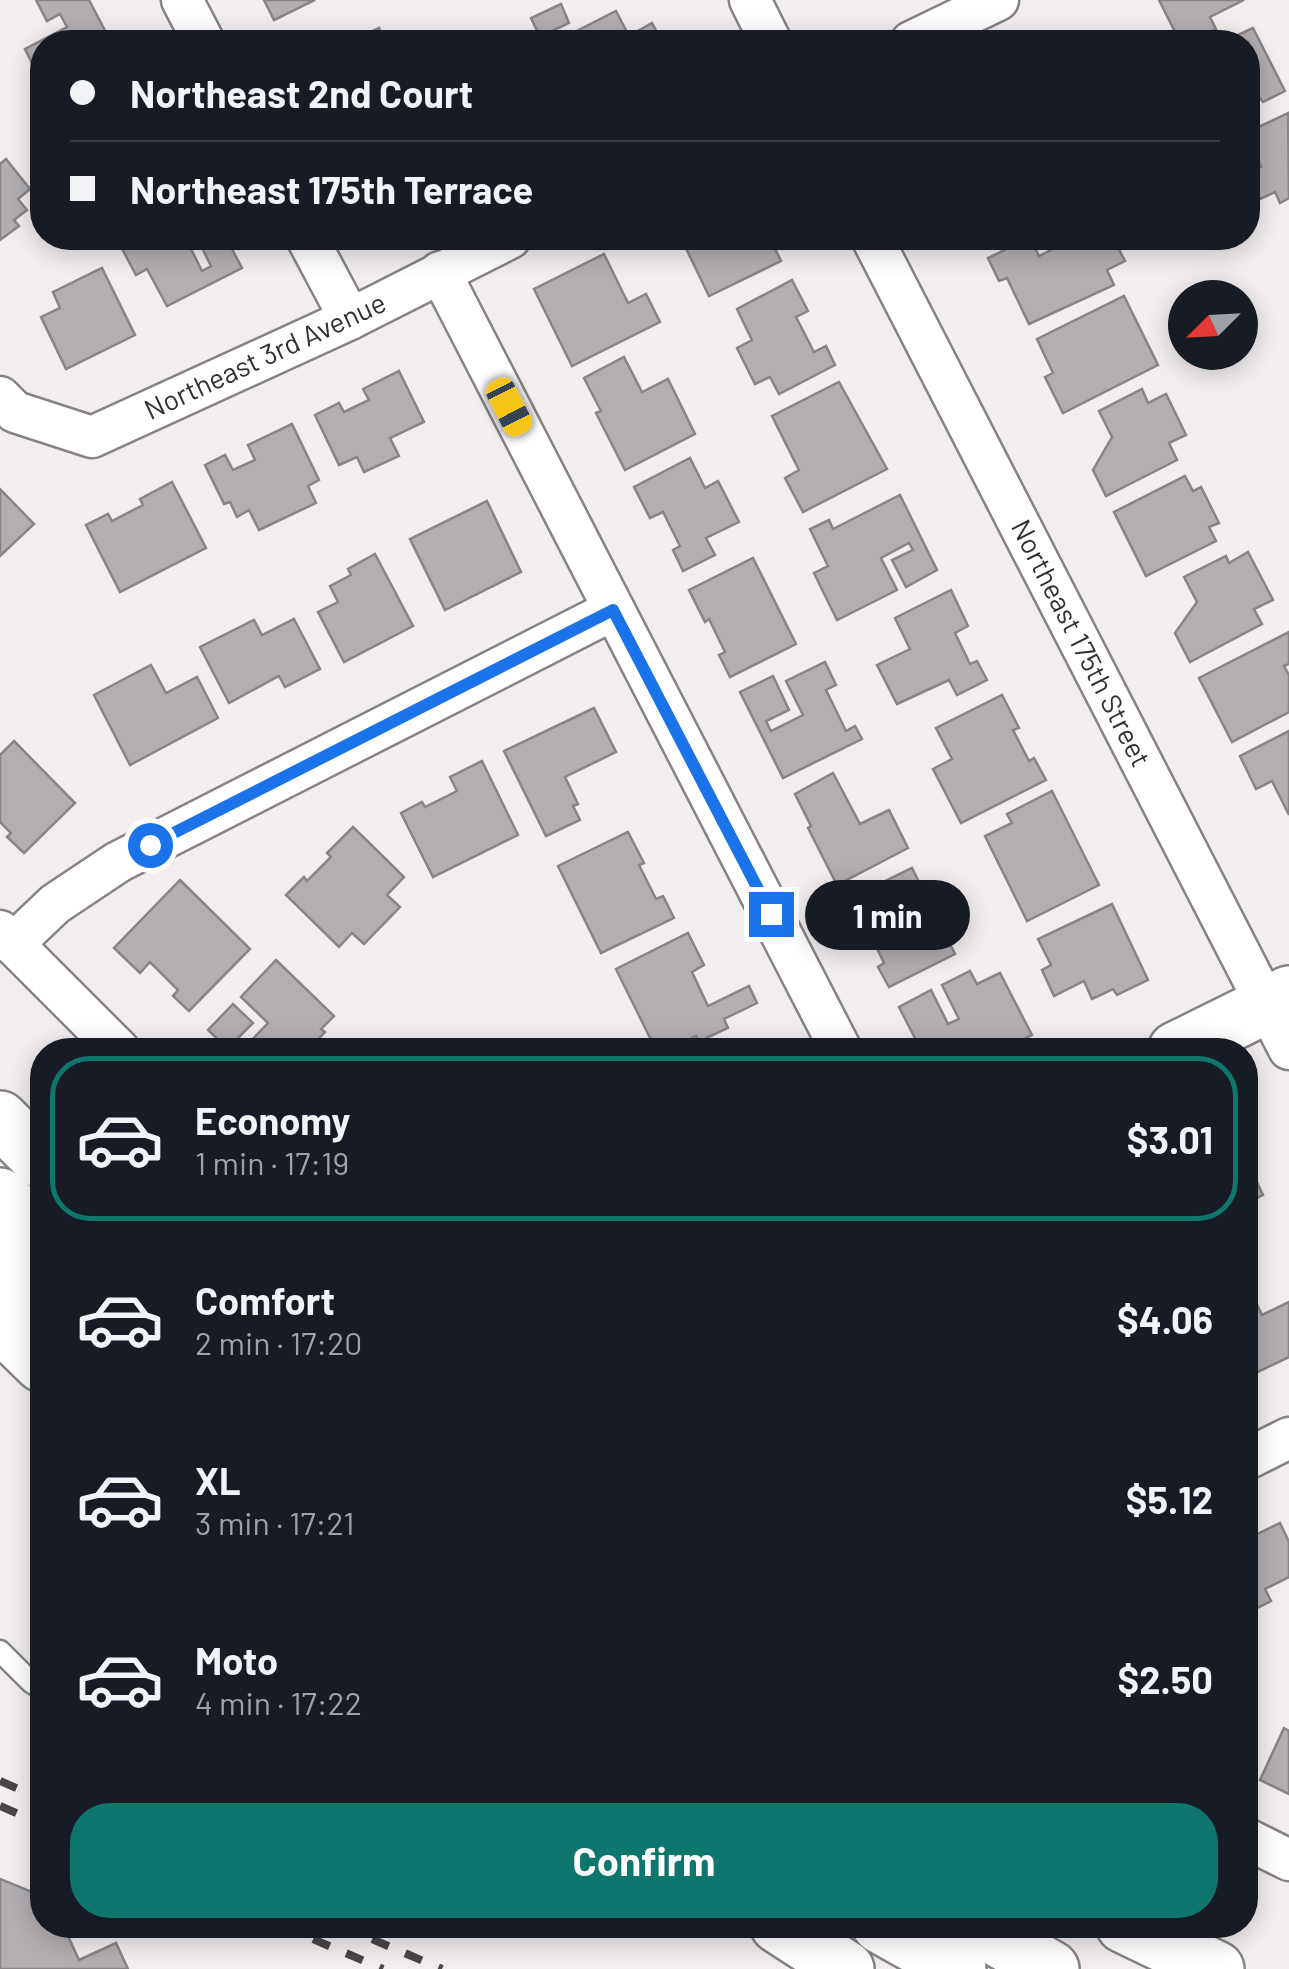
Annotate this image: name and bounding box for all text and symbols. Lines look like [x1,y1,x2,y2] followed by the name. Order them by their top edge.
[130,70,473,116] text: Northeast 2nd Court
[130,166,533,212] text: Northeast 175th Terrace
[1168,280,1258,370] north arrow
[1168,280,1258,370] map controls
[138,284,391,426] street label: Northeast 3rd Avenue
[482,373,536,441] car
[1005,513,1159,772] street label: Northeast 175th Street
[128,823,173,868] route start
[806,879,971,949] callout: 1 min
[749,892,794,937] route end
[852,896,923,934] text: 1 min
[75,1094,165,1184] icon: car
[195,1097,350,1143] text: Economy
[1127,1116,1213,1162] text: $3.01
[195,1143,349,1181] text: 1 min · 17:19
[75,1274,165,1364] icon: car
[195,1277,335,1323] text: Comfort
[1117,1296,1213,1342] text: $4.06
[195,1323,362,1361] text: 2 min · 17:20
[75,1454,165,1544] icon: car
[195,1457,241,1503] text: XL
[1126,1476,1213,1522] text: $5.12
[195,1503,354,1541] text: 3 min · 17:21
[75,1634,165,1724] icon: car
[195,1637,278,1683] text: Moto
[1118,1656,1213,1702] text: $2.50
[195,1683,362,1721] text: 4 min · 17:22
[70,1803,1218,1918] button: Confirm

